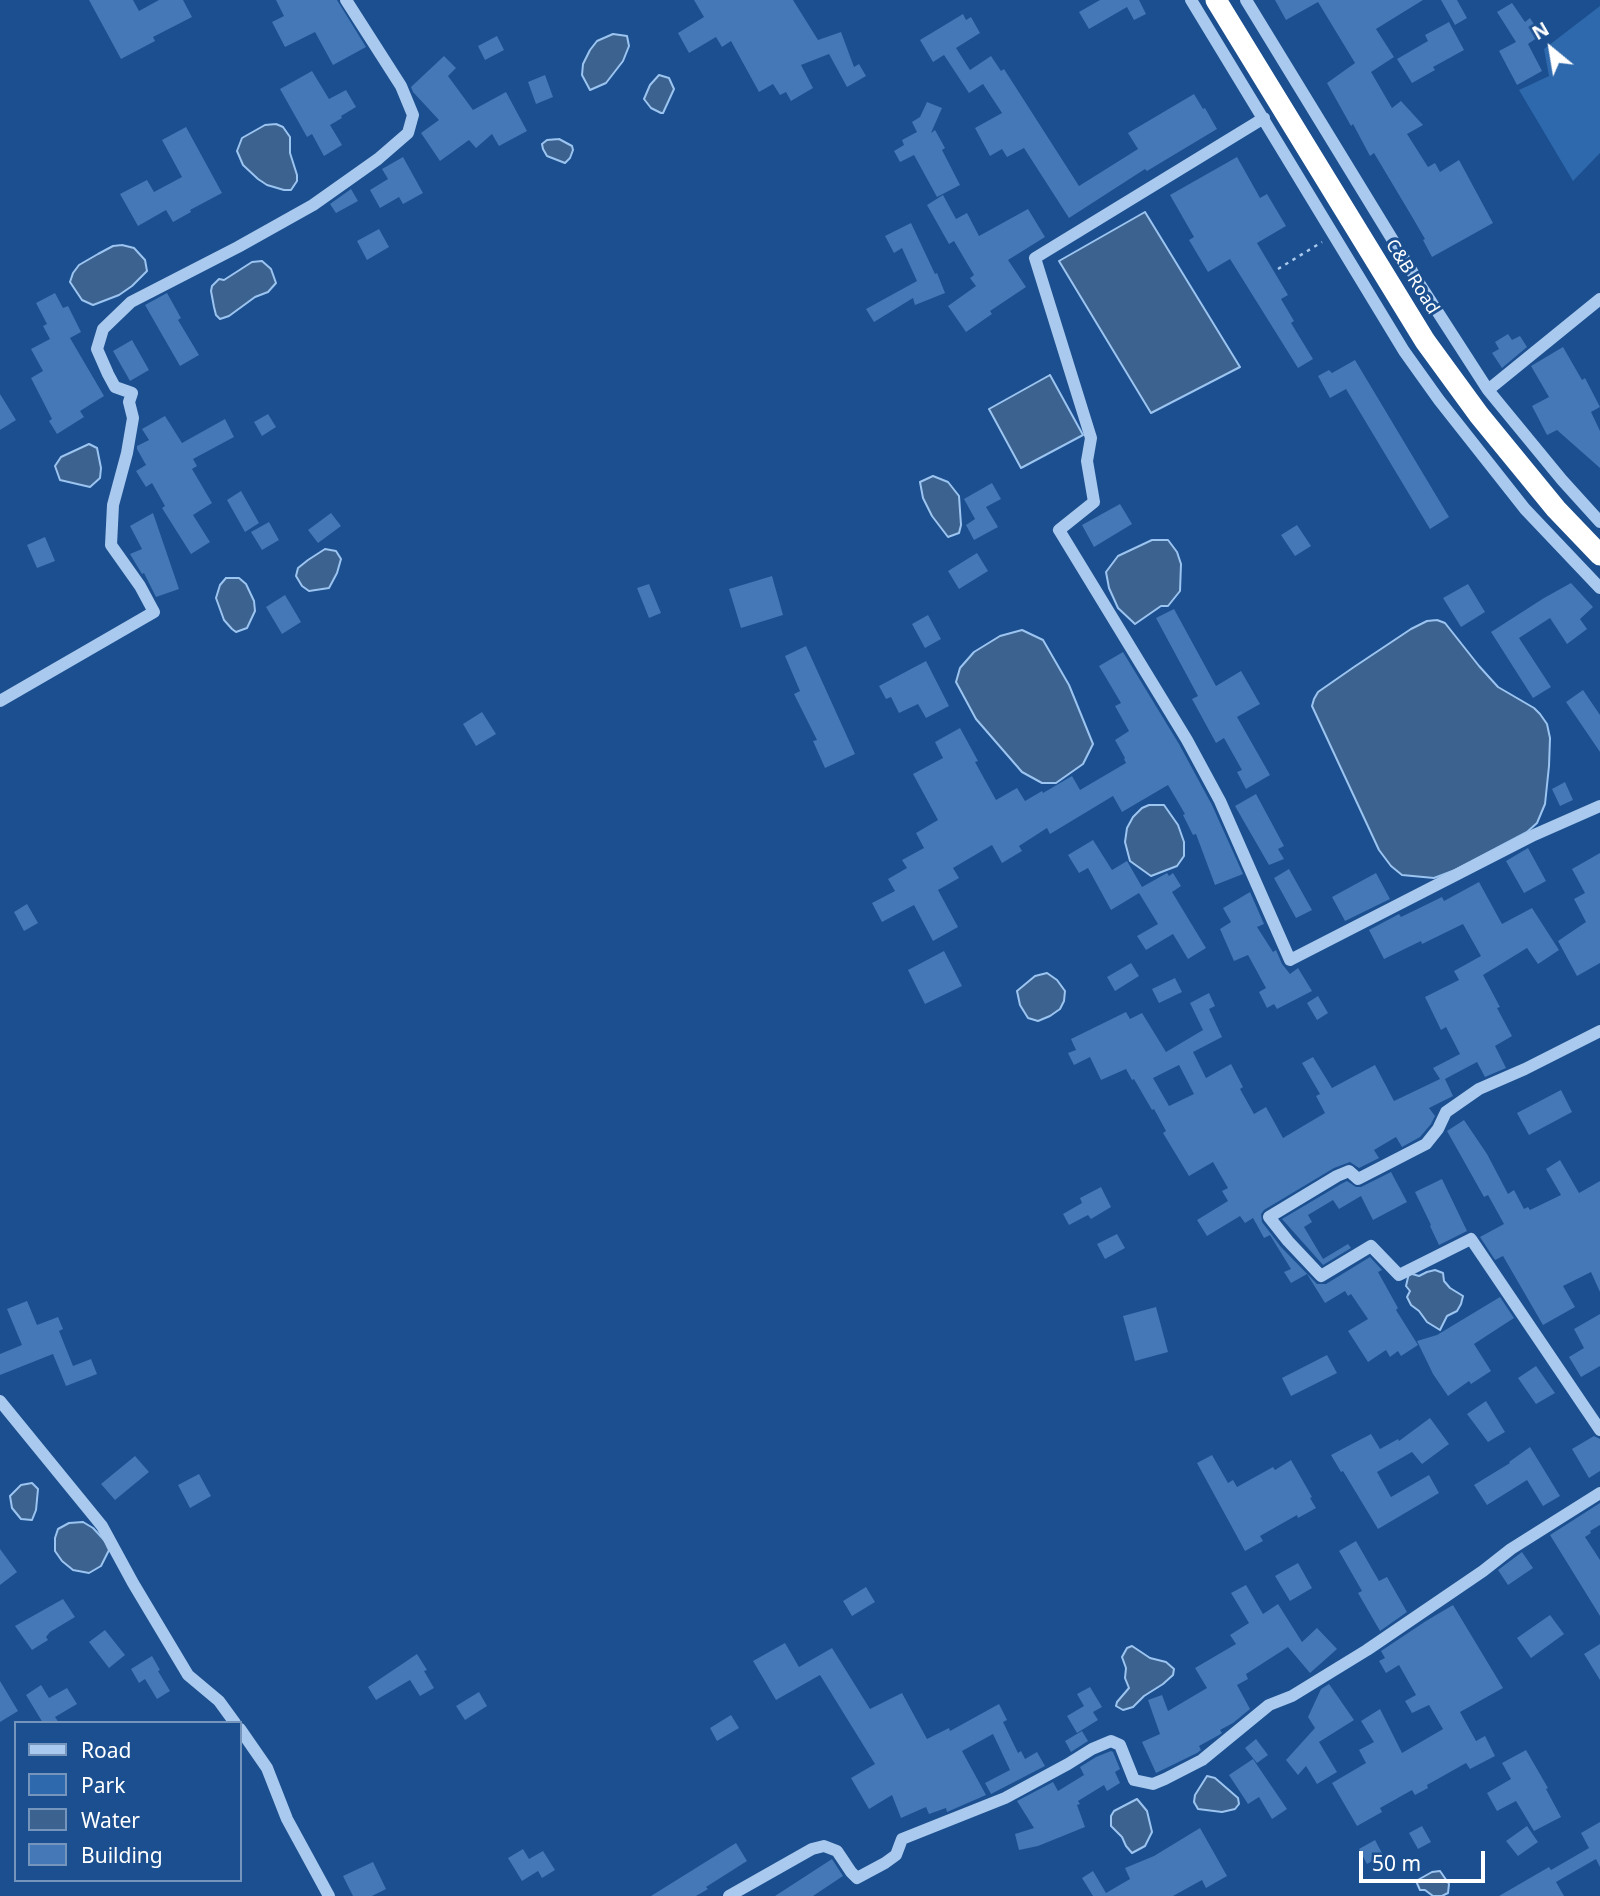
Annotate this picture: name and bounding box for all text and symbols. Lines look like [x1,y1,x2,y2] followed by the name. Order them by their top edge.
[1516,14,1586,84] north arrow
[1527,16,1554,46] text: N
[1381,236,1443,318] street label: C&B Road
[14,1721,242,1882] legend
[81,1736,131,1764] text: Road
[81,1771,125,1799] text: Park
[81,1806,140,1834] text: Water
[1362,1836,1488,1880] scale bar
[81,1841,163,1869] text: Building
[1372,1849,1421,1877] text: 50 m

